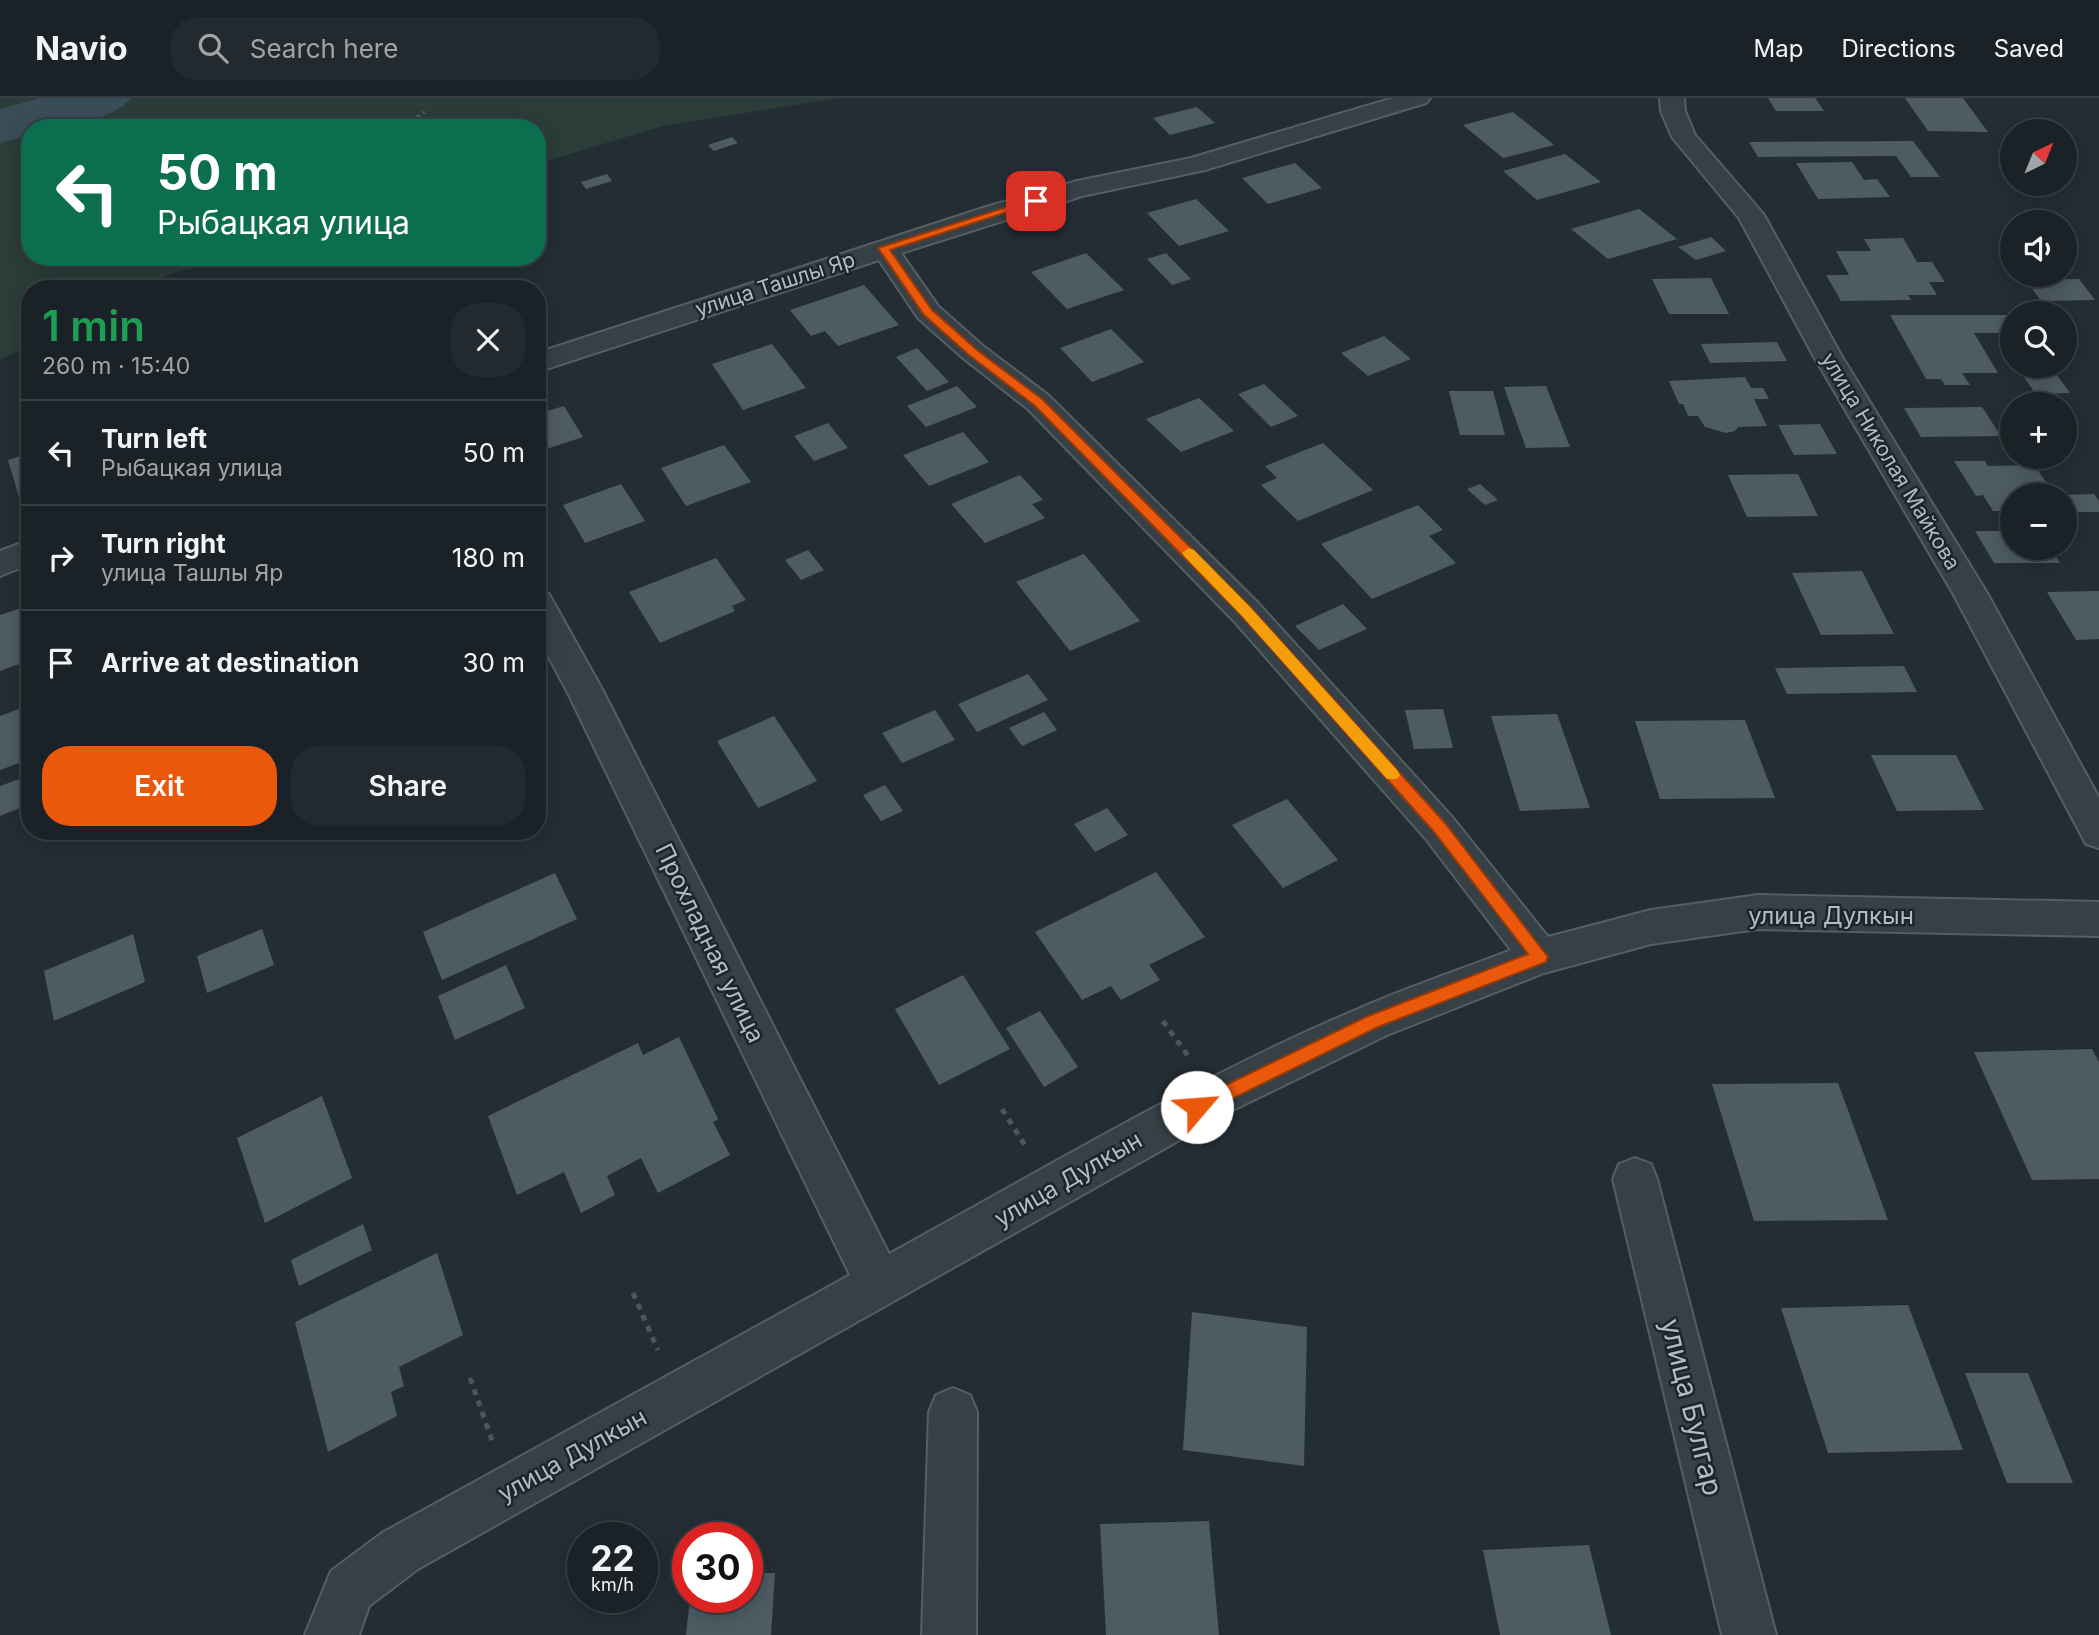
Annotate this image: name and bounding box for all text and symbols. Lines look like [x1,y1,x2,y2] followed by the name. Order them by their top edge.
[170,17,660,80] search box
[35,28,128,68] text: Navio
[194,29,232,67] icon: search
[250,33,398,64] text: Search here
[1754,34,1803,63] text: Map
[1841,34,1956,63] text: Directions
[1994,34,2064,63] text: Saved
[2000,119,2077,196] north arrow
[2000,119,2077,560] map controls
[157,143,278,202] text: 50 m
[42,147,133,238] icon: left
[1006,171,1066,231] pin
[1017,182,1055,220] icon: arrive
[157,203,410,242] text: Рыбацкая улица
[2000,210,2077,287] button: sound
[692,246,858,322] street label: улица Ташлы Яр
[42,300,145,351] text: 1 min
[2000,301,2077,378] button: search
[451,303,525,377] button: close
[1816,348,1966,574] street label: улица Николая Майкова
[42,352,190,380] text: 260 m · 15:40
[2000,392,2077,469] button: +
[101,423,207,454] text: Turn left
[42,434,80,472] icon: left
[463,437,525,468] text: 50 m
[101,454,283,482] text: Рыбацкая улица
[2000,483,2077,560] button: −
[101,528,226,559] text: Turn right
[42,539,80,577] icon: right
[452,542,525,573] text: 180 m
[101,559,283,587] text: улица Ташлы Яр
[42,644,80,682] icon: arrive
[101,647,360,678] text: Arrive at destination
[462,647,525,678] text: 30 m
[42,746,277,826] button: Exit
[291,746,525,826] button: Share
[649,839,771,1047] street label: Прохладная улица
[1748,901,1914,930] street label: улица Дулкын
[1160,1070,1234,1144] position arrow
[989,1125,1147,1233] street label: улица Дулкын
[1654,1315,1730,1499] street label: улица Булгар
[493,1402,651,1508] street label: улица Дулкын
[672,1522,763,1613] speed limit sign: 30
[590,1537,635,1579] text: 22
[591,1574,634,1595] text: km/h

